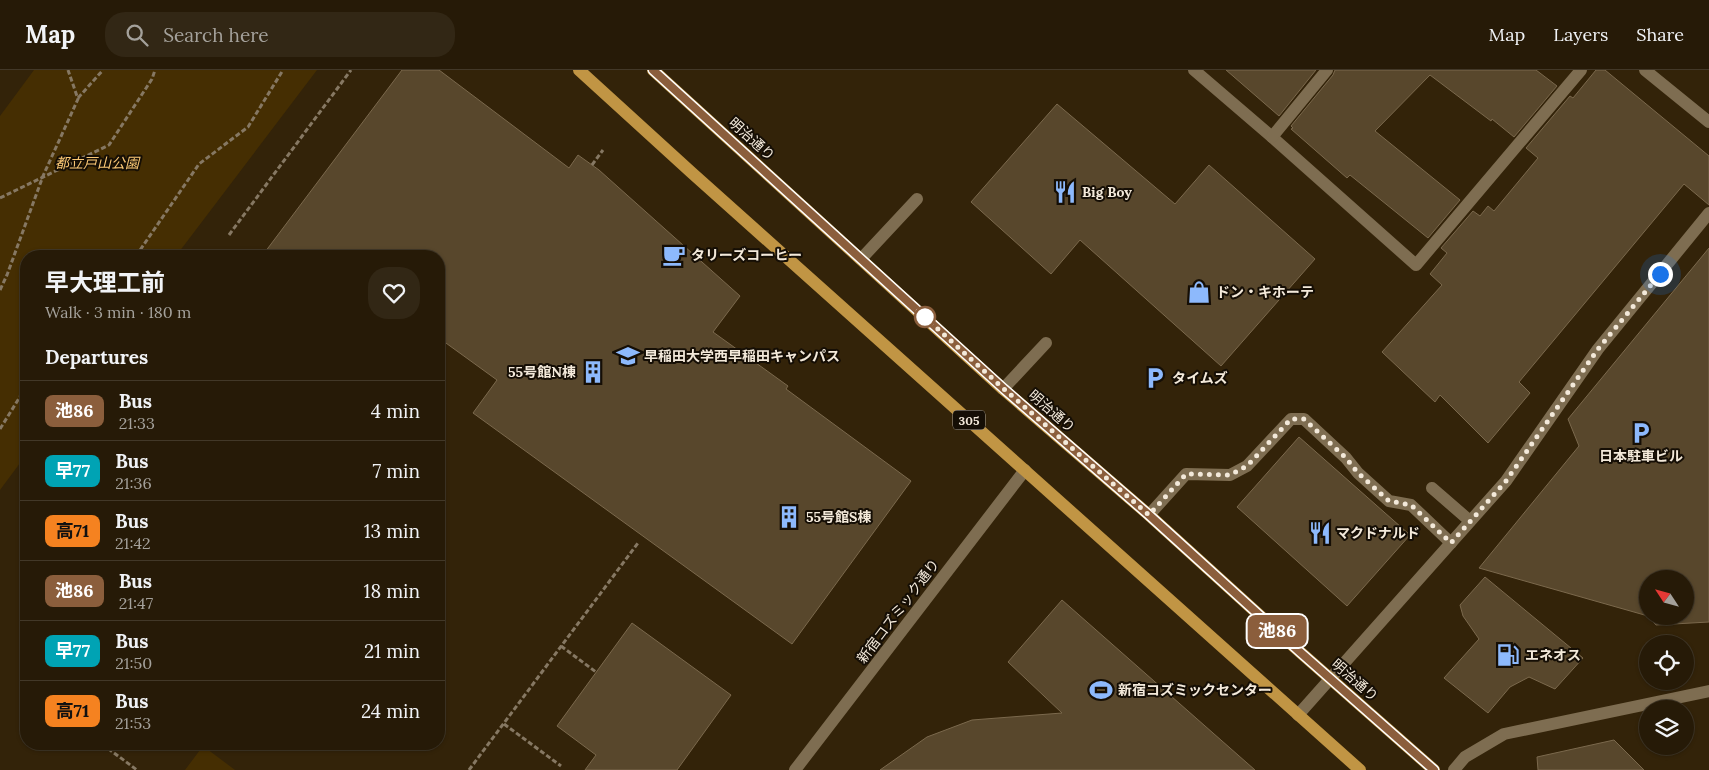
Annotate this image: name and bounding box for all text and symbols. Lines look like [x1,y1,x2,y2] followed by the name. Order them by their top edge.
[105,12,455,57] search box
[25,19,75,50] text: Map
[123,21,151,49] icon: search
[163,23,269,47] text: Search here
[1489,23,1525,46] text: Map
[1553,23,1608,46] text: Layers
[1636,23,1684,46] text: Share
[725,114,779,164] street label: 明治通り
[55,154,141,172] park label: 都立戸山公園
[1052,179,1078,205] restaurant icon: Big Boy
[1082,183,1132,201] place label: Big Boy
[661,242,687,268] cafe icon: タリーズコーヒー
[691,246,802,264] place label: タリーズコーヒー
[1648,262,1673,287] your location
[45,267,165,298] text: 早大理工前
[368,267,420,319] button: heart
[1186,279,1212,305] shop icon: ドン・キホーテ
[1216,283,1314,301] place label: ドン・キホーテ
[45,302,191,322] text: Walk · 3 min · 180 m
[914,306,936,328] unlabelled marker
[615,343,641,369] school or university icon: 早稲田大学西早稲田キャンパス
[45,345,148,369] text: Departures
[644,347,840,365] place label: 早稲田大学西早稲田キャンパス
[580,359,606,385] building icon: 55号館N棟
[508,363,576,381] place label: 55号館N棟
[1142,365,1168,391] parking icon: タイムズ
[1172,369,1228,387] place label: タイムズ
[1025,386,1079,436] street label: 明治通り
[119,389,152,413] text: Bus
[55,399,94,422] text: 池86
[371,399,420,423] text: 4 min
[953,410,985,430] road number: 305
[119,413,155,433] text: 21:33
[1628,420,1654,446] parking icon: 日本駐車ビル
[1599,447,1683,465] place label: 日本駐車ビル
[115,449,149,473] text: Bus
[55,459,90,482] text: 早77
[372,459,420,483] text: 7 min
[115,473,152,493] text: 21:36
[776,504,802,530] building icon: 55号館S棟
[806,508,872,526] place label: 55号館S棟
[115,509,148,533] text: Bus
[56,519,89,542] text: 高71
[364,519,420,543] text: 13 min
[1307,520,1333,546] restaurant icon: マクドナルド
[1336,524,1420,542] place label: マクドナルド
[115,533,151,553] text: 21:42
[853,555,943,667] street label: 新宿コズミック通り
[119,569,152,593] text: Bus
[1639,570,1694,625] north arrow
[1639,570,1694,755] map controls
[55,579,94,602] text: 池86
[364,579,420,603] text: 18 min
[119,593,153,613] text: 21:47
[1248,615,1306,647] line badge: 池86
[1258,619,1296,642] text: 池86
[115,629,149,653] text: Bus
[1639,635,1694,690] button: locate
[55,639,90,662] text: 早77
[364,639,420,663] text: 21 min
[1495,642,1521,668] fuel station icon: エネオス
[1525,646,1581,664] place label: エネオス
[115,653,152,673] text: 21:50
[1328,655,1382,705] street label: 明治通り
[1088,677,1114,703] sports icon: 新宿コズミックセンター
[1118,681,1272,699] place label: 新宿コズミックセンター
[115,689,148,713] text: Bus
[56,699,89,722] text: 高71
[361,699,420,723] text: 24 min
[1639,700,1694,755] button: layers
[115,713,151,733] text: 21:53

